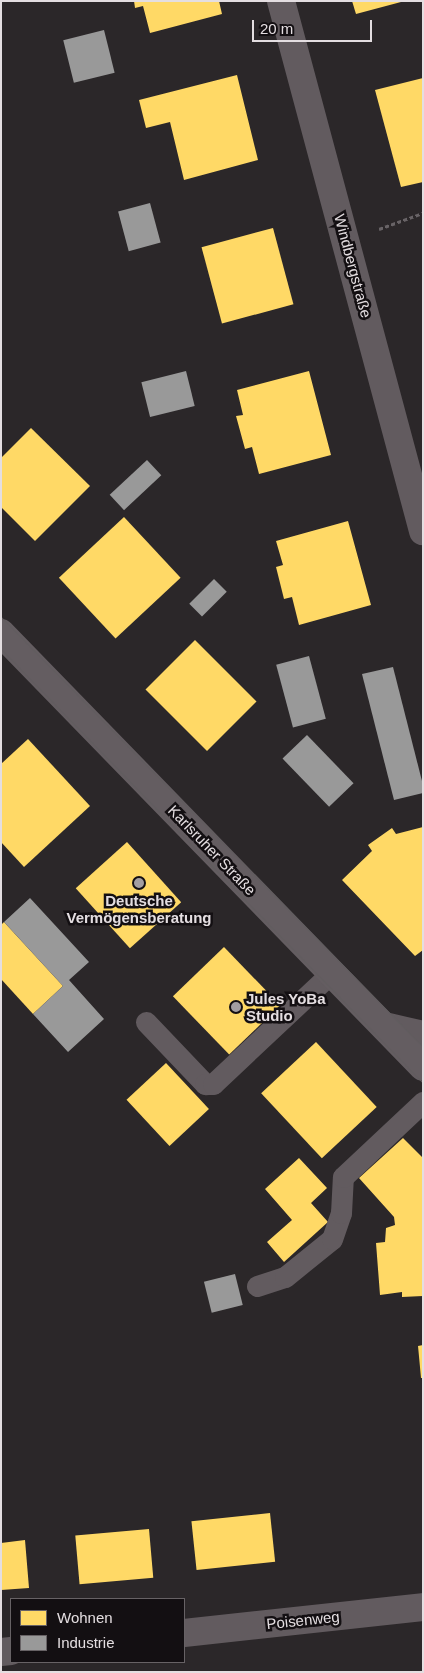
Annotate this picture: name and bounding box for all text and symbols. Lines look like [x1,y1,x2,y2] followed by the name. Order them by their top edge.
[254,10,374,42] scale bar
[260,20,293,37] text: 20 m
[330,212,376,320] street label: Windbergstraße
[164,801,260,899] street label: Karlsruher Straße
[133,877,145,889] marker: Deutsche Vermögensberatung
[66,891,212,926] place label: Deutsche Vermögensberatung
[246,989,326,1024] place label: Jules YoBa Studio
[230,1001,242,1013] marker: Jules YoBa Studio
[10,1598,185,1663] legend
[266,1607,340,1633] street label: Poisenweg
[57,1609,113,1626] text: Wohnen
[57,1634,115,1651] text: Industrie

